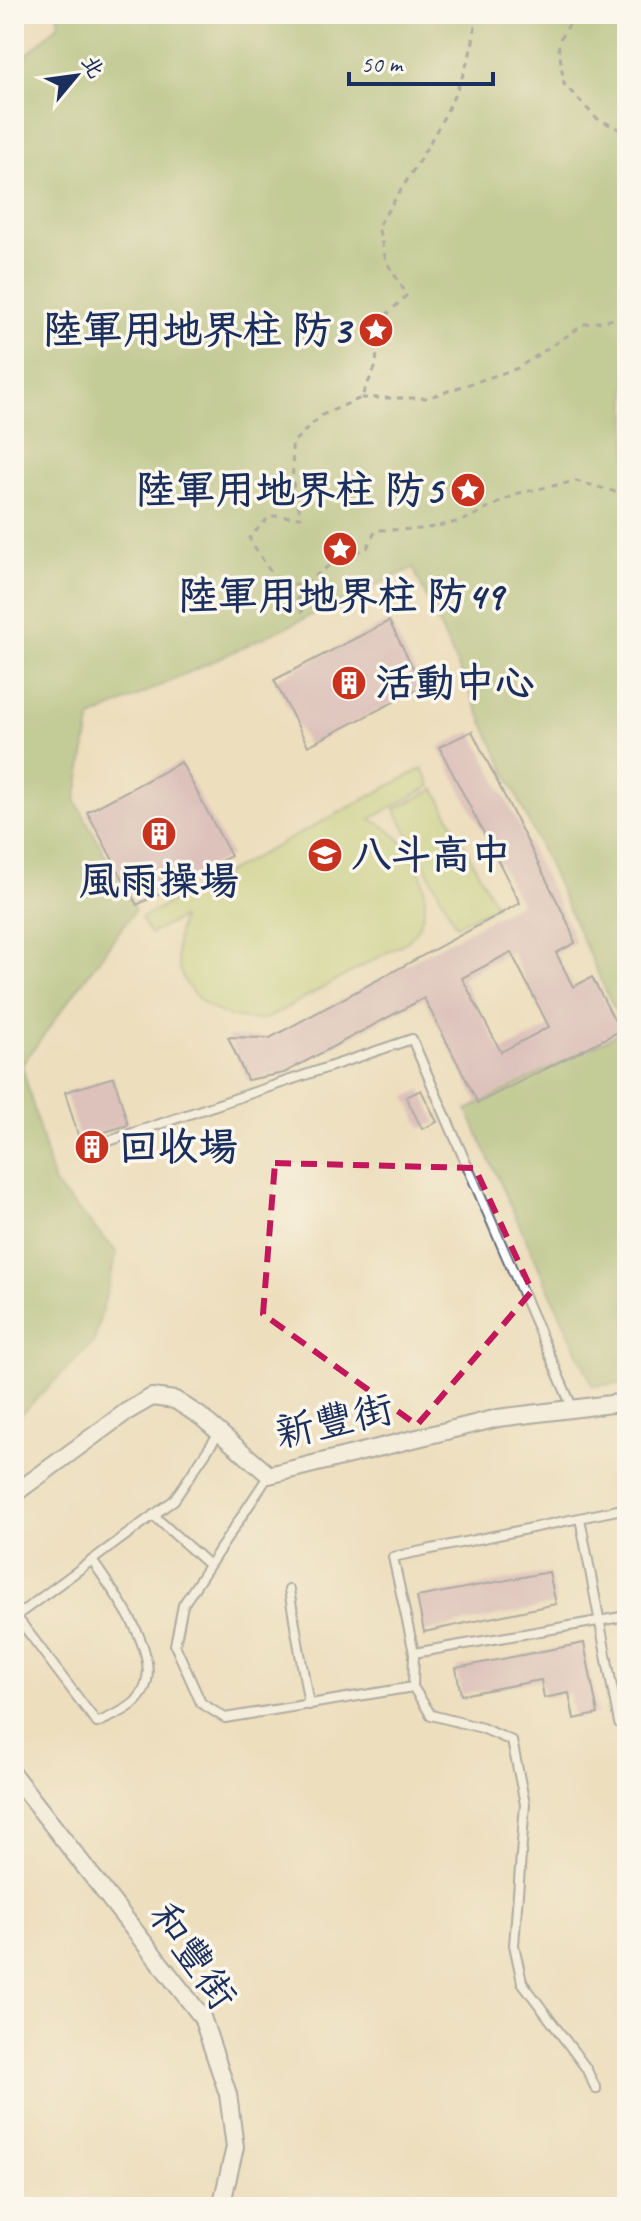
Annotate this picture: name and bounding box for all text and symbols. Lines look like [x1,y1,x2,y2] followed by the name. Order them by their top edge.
[36,36,116,116] north arrow
[349,36,493,86] scale bar
[361,49,404,79] text: 50 m
[75,50,110,83] text: 北
[42,305,354,355] place label: 陸軍用地界柱 防3
[357,311,395,349] place icon: 陸軍用地界柱 防3
[135,465,446,515] place label: 陸軍用地界柱 防5
[449,471,487,509] place icon: 陸軍用地界柱 防5
[321,530,359,568] place icon: 陸軍用地界柱 防49
[177,571,507,621] place label: 陸軍用地界柱 防49
[375,658,535,708] place label: 活動中心
[330,664,368,702] building icon: 活動中心
[140,815,178,853] building icon: 風雨操場
[351,830,511,880] place label: 八斗高中
[306,836,344,874] school or university icon: 八斗高中
[79,856,239,906] place label: 風雨操場
[118,1122,238,1172] place label: 回收場
[73,1128,111,1166] building icon: 回收場
[270,1383,398,1459] street label: 新豐街
[138,1893,248,2019] street label: 和豐街

